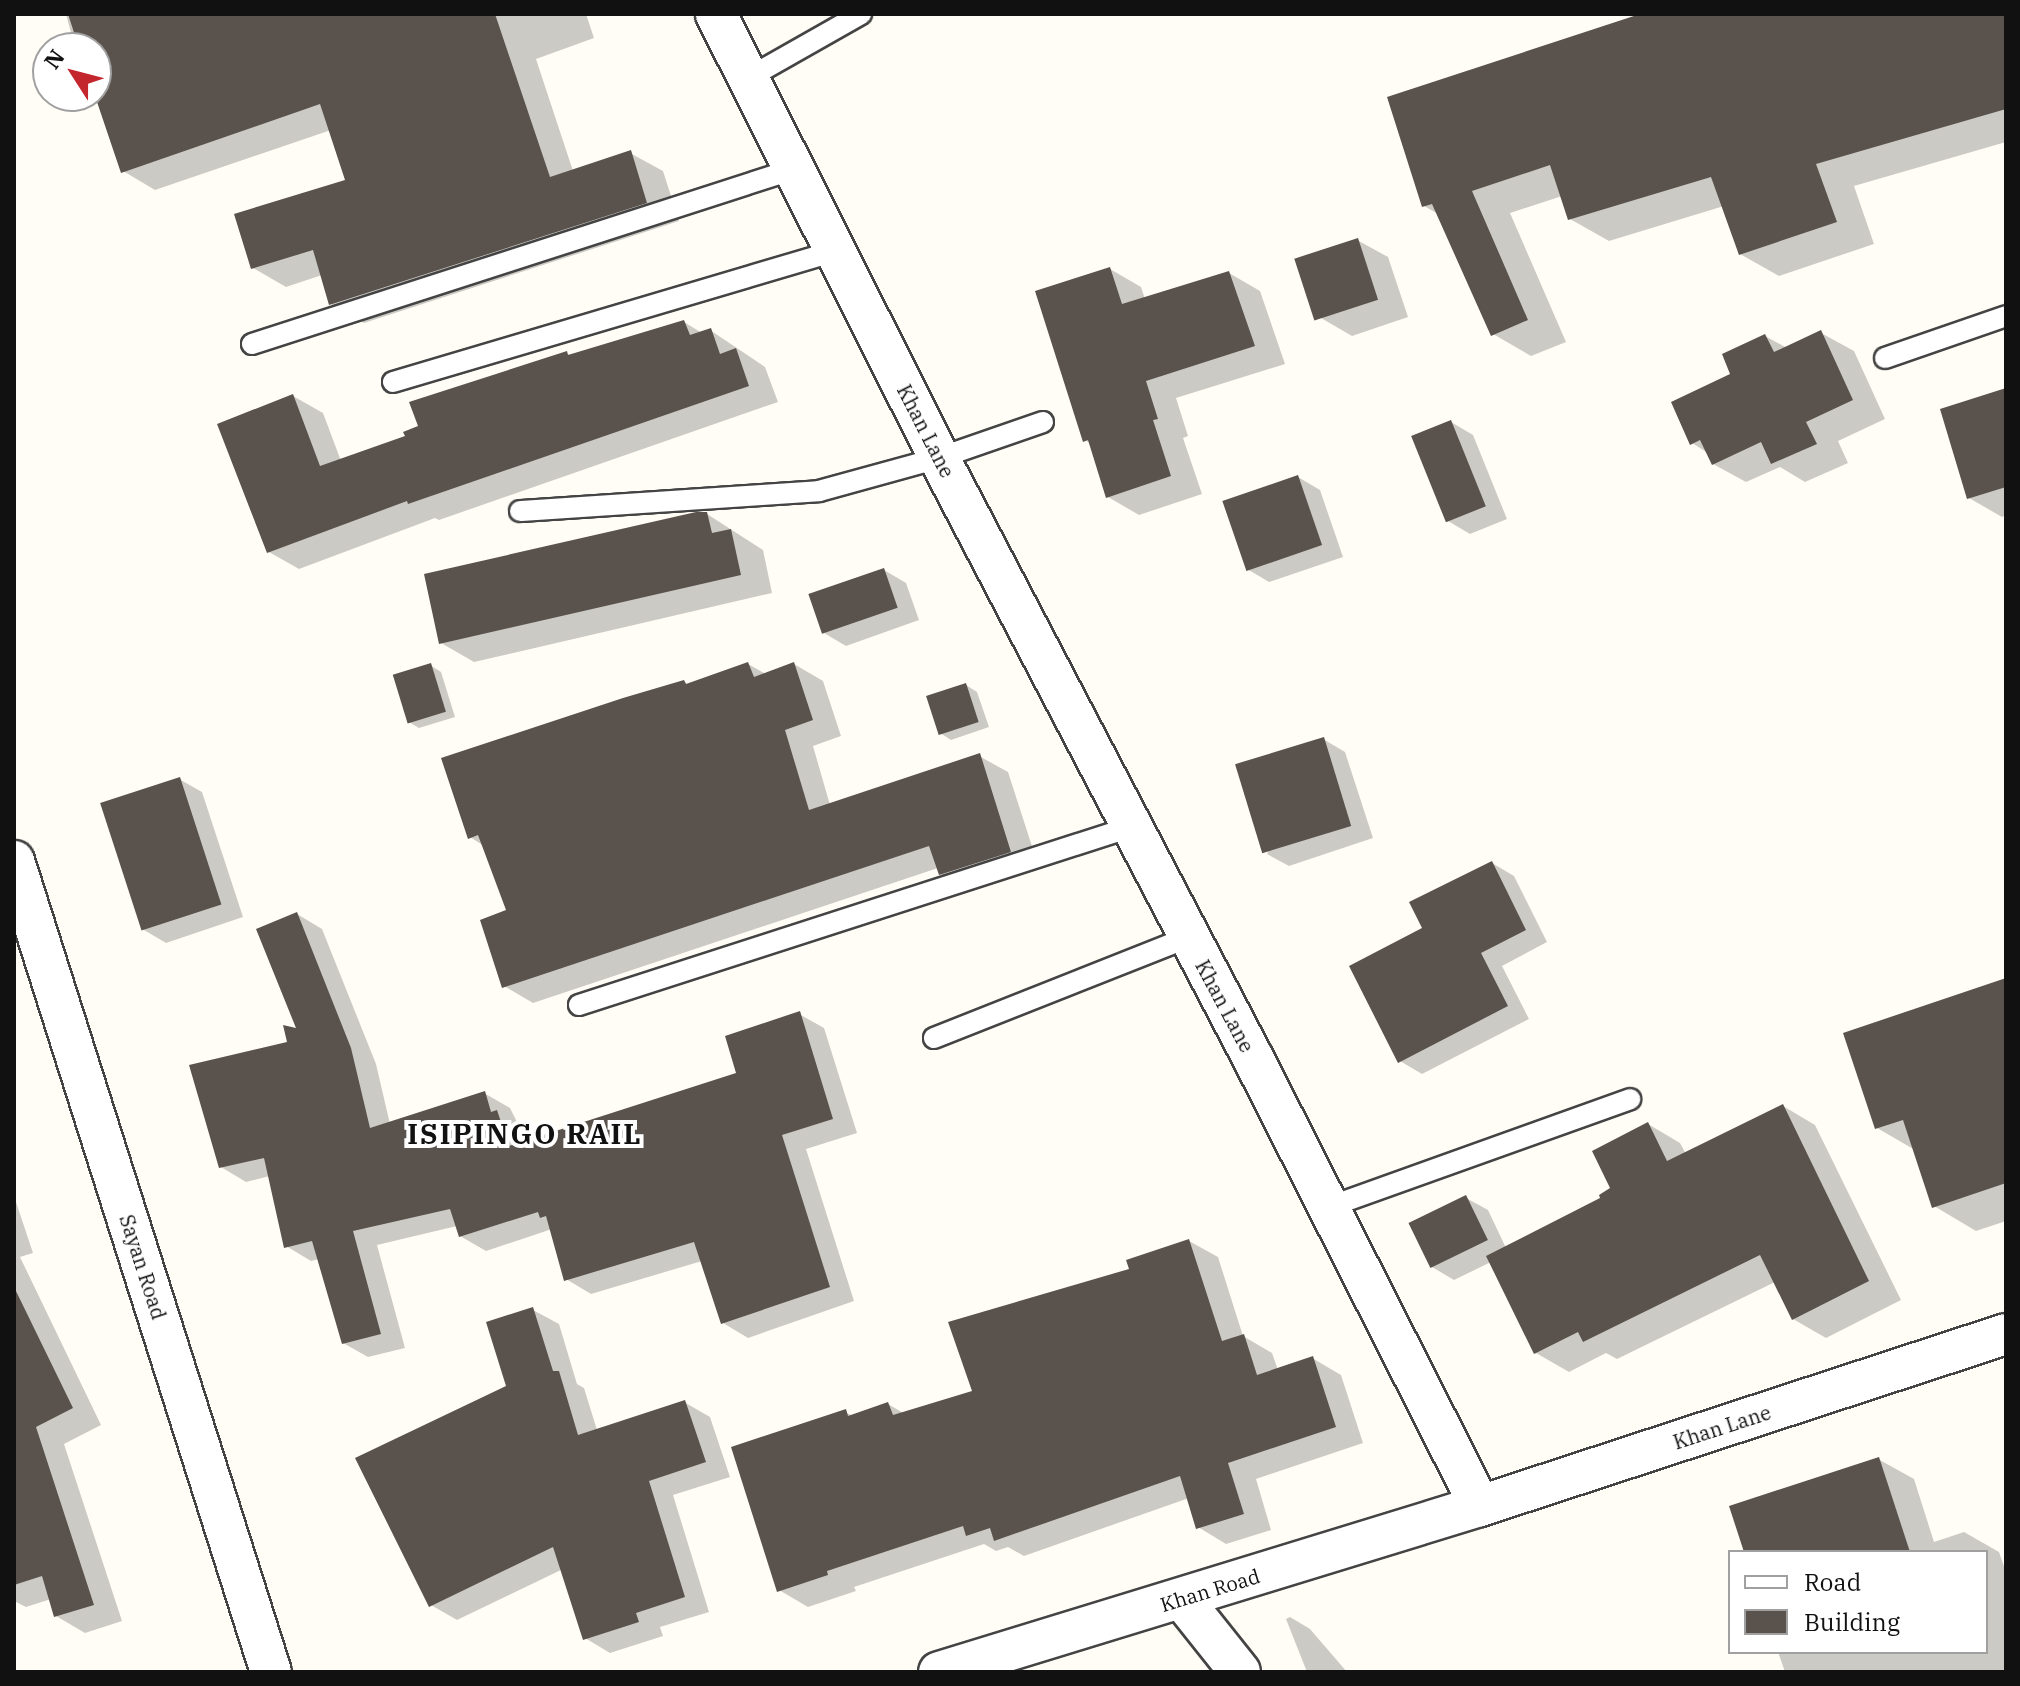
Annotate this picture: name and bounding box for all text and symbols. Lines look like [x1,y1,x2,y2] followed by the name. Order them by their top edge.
[32,32,112,112] north arrow
[37,43,71,74] text: N
[892,380,960,482] street label: Khan Lane
[1191,956,1259,1056] street label: Khan Lane
[407,1117,643,1151] district label: ISIPINGO RAIL
[115,1211,171,1323] street label: Sayan Road
[1670,1400,1774,1454] street label: Khan Lane
[1728,1550,1988,1654] legend
[1157,1564,1263,1616] street label: Khan Road
[1804,1566,1861,1598] text: Road
[1804,1606,1900,1638] text: Building

